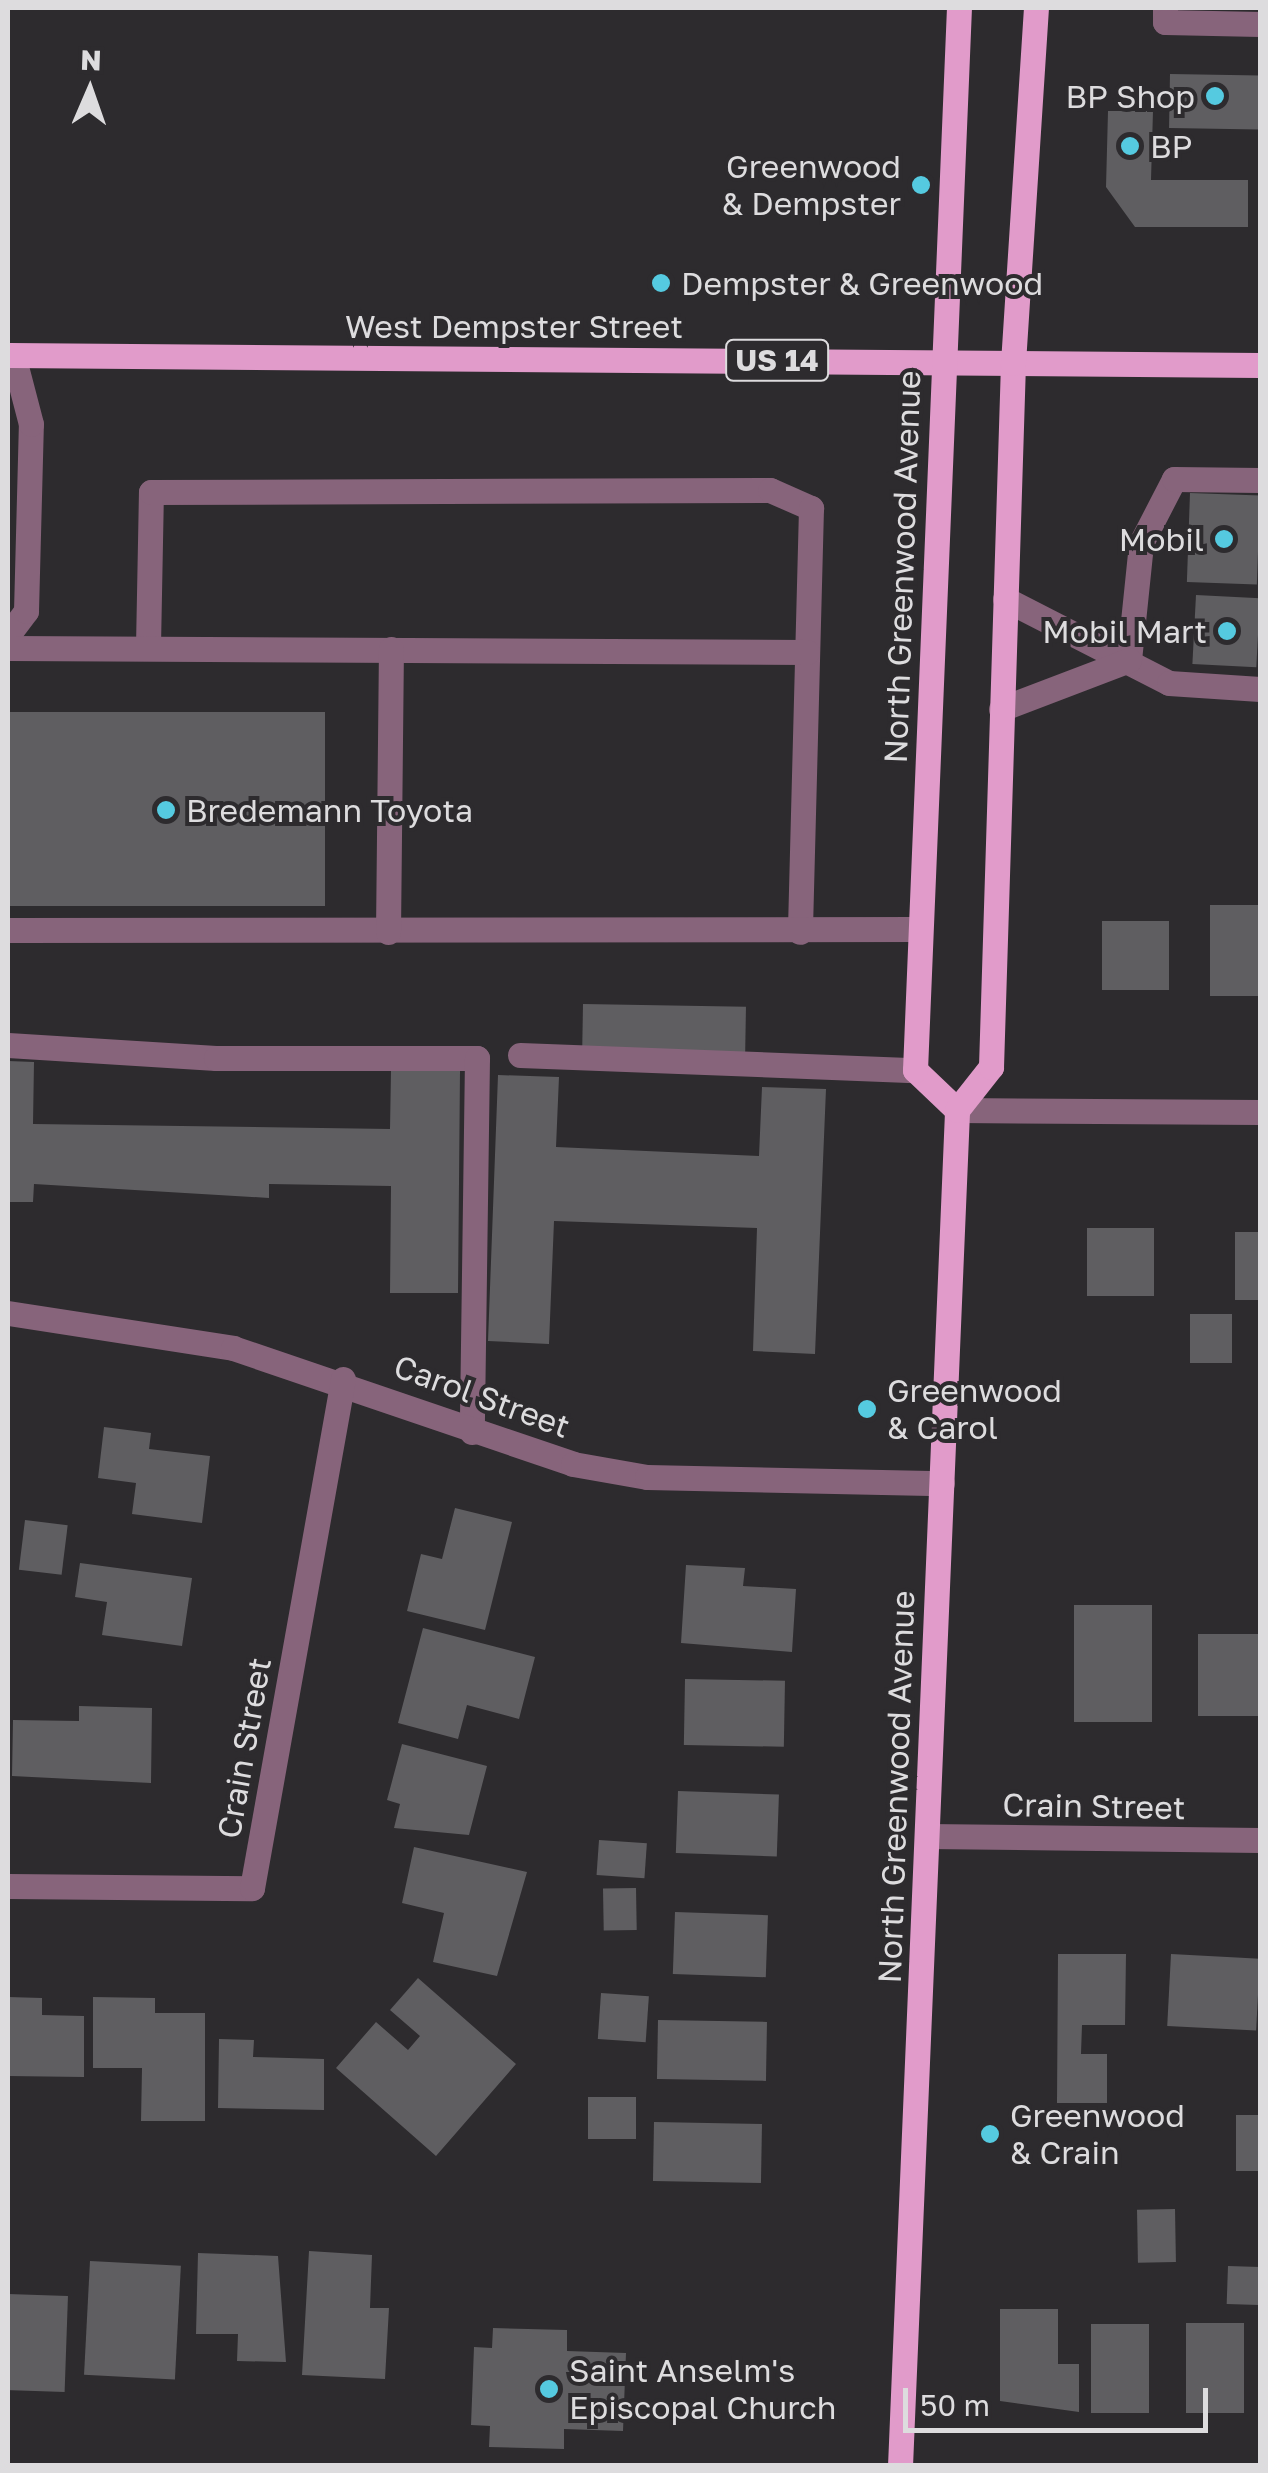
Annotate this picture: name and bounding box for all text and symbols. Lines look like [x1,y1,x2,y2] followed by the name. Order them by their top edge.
[40,40,140,140] north arrow
[80,43,102,76] text: N
[1066,77,1195,115] place label: BP Shop
[1204,85,1226,107] marker: BP Shop
[1150,127,1192,165] place label: BP
[1119,135,1141,157] marker: BP
[722,148,901,223] place label: Greenwood & Dempster
[910,174,932,196] marker: Greenwood & Dempster
[681,264,1043,302] place label: Dempster & Greenwood
[650,272,672,294] marker: Dempster & Greenwood
[345,307,683,345] street label: West Dempster Street
[724,335,830,385] road number: US 14
[876,370,928,764] street label: North Greenwood Avenue
[1119,520,1204,558] place label: Mobil
[1213,528,1235,550] marker: Mobil
[1042,612,1207,650] place label: Mobil Mart
[1216,620,1238,642] marker: Mobil Mart
[186,791,473,829] place label: Bredemann Toyota
[155,799,177,821] marker: Bredemann Toyota
[389,1346,575,1446] street label: Carol Street
[887,1372,1062,1447] place label: Greenwood & Carol
[856,1398,878,1420] marker: Greenwood & Carol
[870,1590,922,1984] street label: North Greenwood Avenue
[209,1655,279,1841] street label: Crain Street
[1002,1785,1186,1827] street label: Crain Street
[1010,2097,1185,2172] place label: Greenwood & Crain
[979,2123,1001,2145] marker: Greenwood & Crain
[569,2352,836,2427] place label: Saint Anselm's Episcopal Church
[908,2368,1213,2430] scale bar
[538,2378,560,2400] marker: Saint Anselm's Episcopal Church
[920,2387,990,2423] text: 50 m

